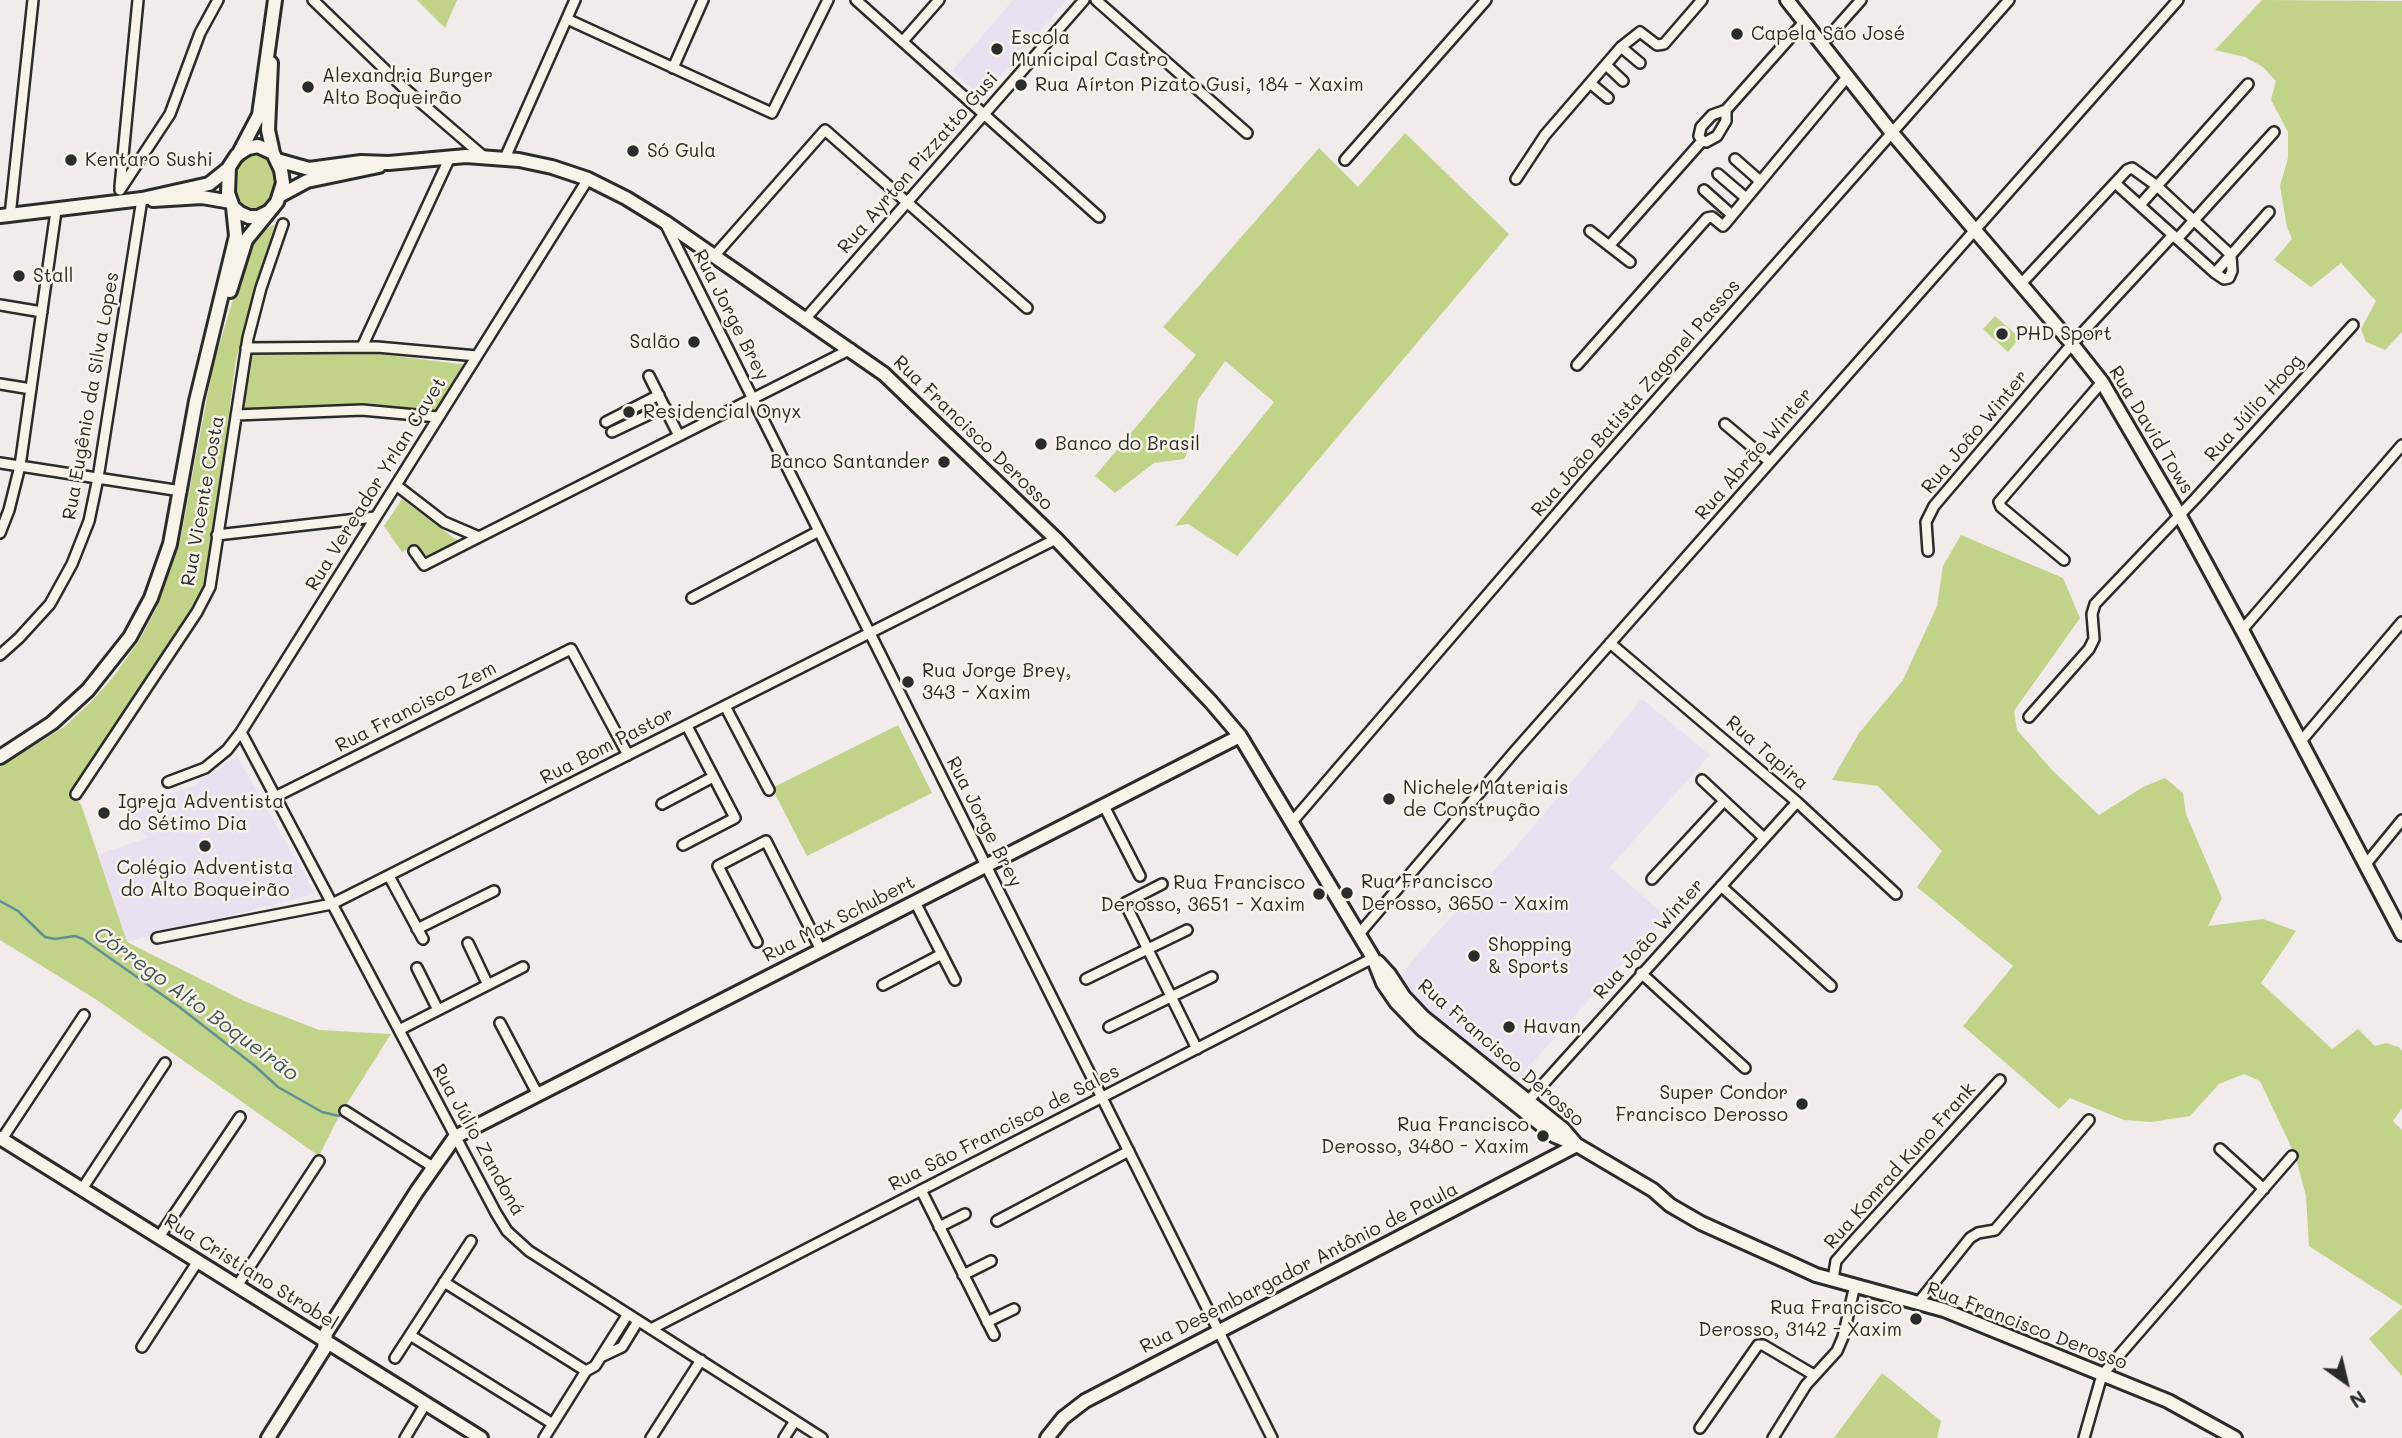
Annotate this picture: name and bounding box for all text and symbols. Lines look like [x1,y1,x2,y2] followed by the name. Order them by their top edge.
[1751,23,1905,45] place label: Capela São José
[1729,26,1745,42] marker: Capela São José
[1011,27,1168,71] place label: Escola Municipal Castro
[989,41,1005,57] marker: Escola Municipal Castro
[322,65,493,109] place label: Alexandria Burger Alto Boqueirão
[833,67,1003,259] street label: Rua Ayrton Pizzatto Gusi
[1035,74,1364,96] place label: Rua Aírton Pizato Gusi, 184 - Xaxim
[1013,77,1029,93] marker: Rua Aírton Pizato Gusi, 184 - Xaxim
[300,79,316,95] marker: Alexandria Burger Alto Boqueirão
[647,140,716,162] place label: Só Gula
[625,143,641,159] marker: Só Gula
[85,149,213,171] place label: Kentaro Sushi
[63,152,79,168] marker: Kentaro Sushi
[688,246,774,384] street label: Rua Jorge Brey
[33,265,73,287] place label: Stall
[11,268,27,284] marker: Stall
[58,270,124,522] street label: Rua Eugênio da Silva Lopes
[1527,275,1745,521] street label: Rua João Batista Zagonel Passos
[2016,323,2112,345] place label: PHD Sport
[1994,326,2010,342] marker: PHD Sport
[630,331,680,353] place label: Salão
[686,334,702,350] marker: Salão
[2200,350,2308,466] street label: Rua Júlio Hoog
[888,351,1058,515] street label: Rua Francisco Derosso
[2104,362,2198,498] street label: Rua David Tows
[1917,366,2033,498] street label: Rua João Winter
[301,373,451,595] street label: Rua Vereador Yrlan Cavet
[1691,383,1817,525] street label: Rua Abrão Winter
[643,401,801,423] place label: Residencial Onyx
[621,404,637,420] marker: Residencial Onyx
[177,414,229,588] street label: Rua Vicente Costa
[1055,433,1200,455] place label: Banco do Brasil
[1033,436,1049,452] marker: Banco do Brasil
[770,451,930,473] place label: Banco Santander
[936,454,952,470] marker: Banco Santander
[332,657,500,757] street label: Rua Francisco Zem
[922,660,1071,704] place label: Rua Jorge Brey, 343 - Xaxim
[900,674,916,690] marker: Rua Jorge Brey, 343 - Xaxim
[537,703,677,789] street label: Rua Bom Pastor
[1721,711,1813,795] street label: Rua Tapira
[941,753,1027,891] street label: Rua Jorge Brey
[1403,777,1568,821] place label: Nichele Materiais de Construção
[118,791,284,835] place label: Igreja Adventista do Sétimo Dia
[1381,791,1397,807] marker: Nichele Materiais de Construção
[96,805,112,821] marker: Igreja Adventista do Sétimo Dia
[197,838,213,854] marker: Colégio Adventista do Alto Boqueirão
[116,857,294,901] place label: Colégio Adventista do Alto Boqueirão
[759,871,919,967] street label: Rua Max Schubert
[1361,871,1569,915] place label: Rua Francisco Derosso, 3650 - Xaxim
[1100,872,1305,916] place label: Rua Francisco Derosso, 3651 - Xaxim
[1589,874,1709,1004] street label: Rua João Winter
[1339,885,1355,901] marker: Rua Francisco Derosso, 3650 - Xaxim
[1311,886,1327,902] marker: Rua Francisco Derosso, 3651 - Xaxim
[89,921,303,1087] water label: Córrego Alto Boqueirão
[1488,934,1571,978] place label: Shopping & Sports
[1466,948,1482,964] marker: Shopping & Sports
[1413,974,1589,1132] street label: Rua Francisco Derosso
[1523,1016,1581,1038] place label: Havan
[1501,1019,1517,1035] marker: Havan
[427,1060,529,1220] street label: Rua Júlio Zandoná
[885,1060,1123,1196] street label: Rua São Francisco de Sales
[1819,1078,1981,1254] street label: Rua Konrad Kuno Frank
[1615,1082,1788,1126] place label: Super Condor Francisco Derosso
[1794,1096,1810,1112] marker: Super Condor Francisco Derosso
[1321,1114,1529,1158] place label: Rua Francisco Derosso, 3480 - Xaxim
[1535,1128,1551,1144] marker: Rua Francisco Derosso, 3480 - Xaxim
[1136,1177,1462,1359] street label: Rua Desembargador Antônio de Paula
[160,1209,342,1335] street label: Rua Cristiano Strobel
[1923,1277,2131,1375] street label: Rua Francisco Derosso
[1698,1297,1902,1341] place label: Rua Francisco Derosso, 3142 - Xaxim
[1908,1311,1924,1327] marker: Rua Francisco Derosso, 3142 - Xaxim
[2311,1347,2381,1417] north arrow
[2345,1385,2371,1414] text: N

